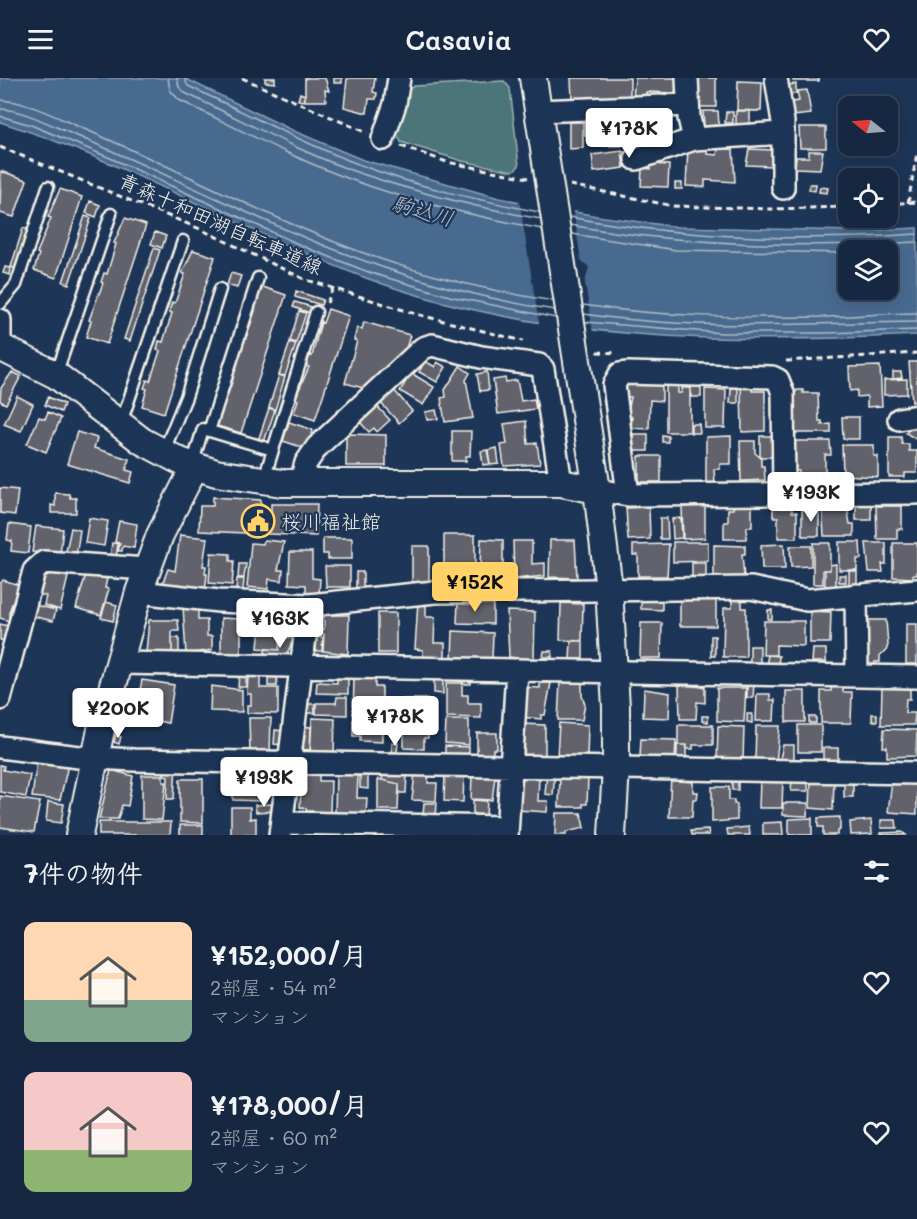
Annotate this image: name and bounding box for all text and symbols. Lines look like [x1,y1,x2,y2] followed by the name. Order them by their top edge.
[405,22,512,57] text: Casavia
[24,23,57,56] icon: menu
[860,23,893,56] icon: heart
[838,96,898,156] north arrow
[838,96,898,300] map controls
[587,108,671,159] pin: ¥178K
[600,114,658,140] text: ¥178K
[115,166,327,280] street label: 青森十和田湖自転車道線
[838,168,898,228] button: locate
[389,188,457,232] water label: 駒込川
[838,240,898,300] button: layers
[769,472,853,523] pin: ¥193K
[781,478,841,504] text: ¥193K
[240,503,276,539] public building icon: 桜川福祉館
[281,508,381,534] place label: 桜川福祉館
[433,562,517,613] pin: ¥152K
[446,568,504,594] text: ¥152K
[238,598,322,649] pin: ¥163K
[250,604,310,630] text: ¥163K
[76,688,160,739] pin: ¥200K
[86,694,150,720] text: ¥200K
[353,696,437,747] pin: ¥178K
[366,702,424,728] text: ¥178K
[222,757,306,808] pin: ¥193K
[234,763,294,789] text: ¥193K
[860,855,893,888] icon: filters
[24,856,142,890] text: 7件の物件
[210,938,368,972] text: ¥152,000/月
[72,946,144,1018] icon: home
[860,966,893,999] icon: heart
[210,974,336,1000] text: 2部屋 · 54 m²
[210,1003,309,1029] text: マンション
[210,1088,368,1122] text: ¥178,000/月
[72,1096,144,1168] icon: home
[860,1116,893,1149] icon: heart
[210,1124,337,1150] text: 2部屋 · 60 m²
[210,1153,309,1179] text: マンション

